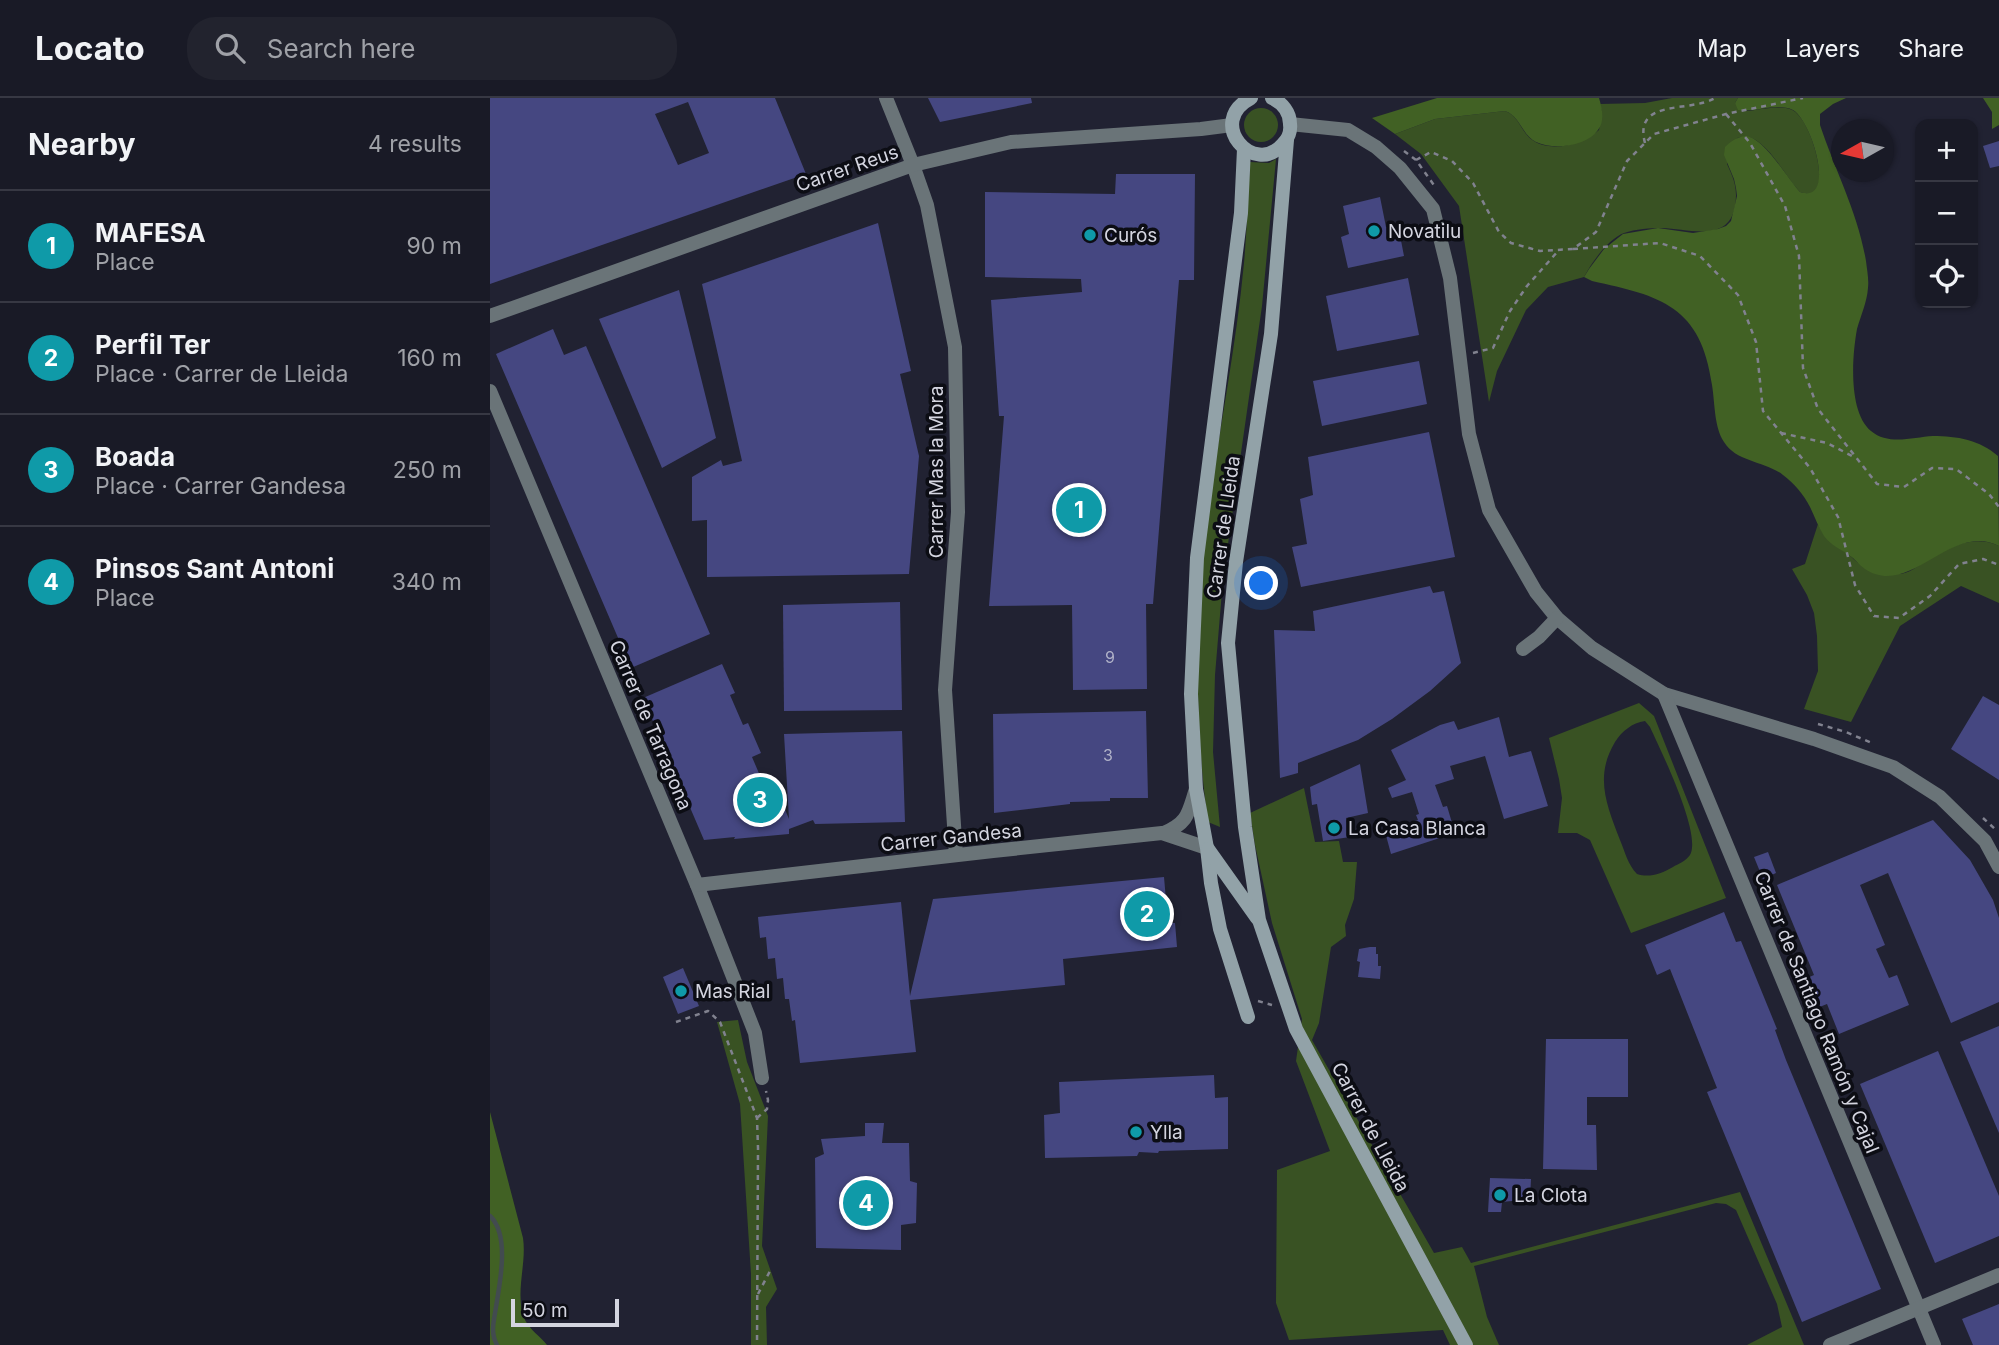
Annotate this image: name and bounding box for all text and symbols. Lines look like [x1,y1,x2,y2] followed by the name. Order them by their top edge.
[187,17,677,80] search box
[35,28,145,68] text: Locato
[211,29,249,67] icon: search
[267,33,415,64] text: Search here
[1697,34,1747,63] text: Map
[1785,34,1860,63] text: Layers
[1898,34,1964,63] text: Share
[1831,119,1894,182] north arrow
[1915,119,1978,308] map controls
[1915,119,1978,182] button: +
[28,126,136,162] text: Nearby
[368,130,462,158] text: 4 results
[793,140,901,197] street label: Carrer Reus
[1915,182,1978,245] button: −
[95,217,206,248] text: MAFESA
[1388,220,1461,243] place label: Novatilu
[1366,223,1382,239] marker: Novatilu
[1104,224,1157,247] place label: Curós
[1082,227,1098,243] marker: Curós
[46,232,56,260] text: 1
[407,232,462,260] text: 90 m
[1915,245,1978,308] button: locate
[95,248,155,276] text: Place
[95,329,210,360] text: Perfil Ter
[44,344,58,372] text: 2
[397,344,462,372] text: 160 m
[95,360,348,388] text: Place · Carrer de Lleida
[925,386,948,558] street label: Carrer Mas la Mora
[95,441,175,472] text: Boada
[1202,454,1245,600] street label: Carrer de Lleida
[44,456,58,484] text: 3
[393,456,462,484] text: 250 m
[95,472,346,500] text: Place · Carrer Gandesa
[1056,484,1102,536] pin: 1
[95,553,334,584] text: Pinsos Sant Antoni
[1244,566,1278,600] your location
[43,568,59,596] text: 4
[392,568,462,596] text: 340 m
[95,584,155,612] text: Place
[604,637,697,814] street label: Carrer de Tarragona
[1105,647,1115,667] house number: 9
[1103,745,1113,765] house number: 3
[737,774,783,826] pin: 3
[1348,817,1486,840] place label: La Casa Blanca
[879,819,1023,856] street label: Carrer Gandesa
[1326,820,1342,836] marker: La Casa Blanca
[1749,868,1884,1157] street label: Carrer de Santiago Ramón y Cajal
[1124,888,1170,940] pin: 2
[695,980,770,1003] place label: Mas Rial
[673,983,689,999] marker: Mas Rial
[1327,1058,1414,1196] street label: Carrer de Lleida
[1150,1121,1183,1144] place label: Ylla
[1128,1124,1144,1140] marker: Ylla
[843,1177,889,1229] pin: 4
[1514,1184,1588,1207] place label: La Clota
[1492,1187,1508,1203] marker: La Clota
[511,1296,620,1328] scale bar
[522,1299,568,1322] text: 50 m

